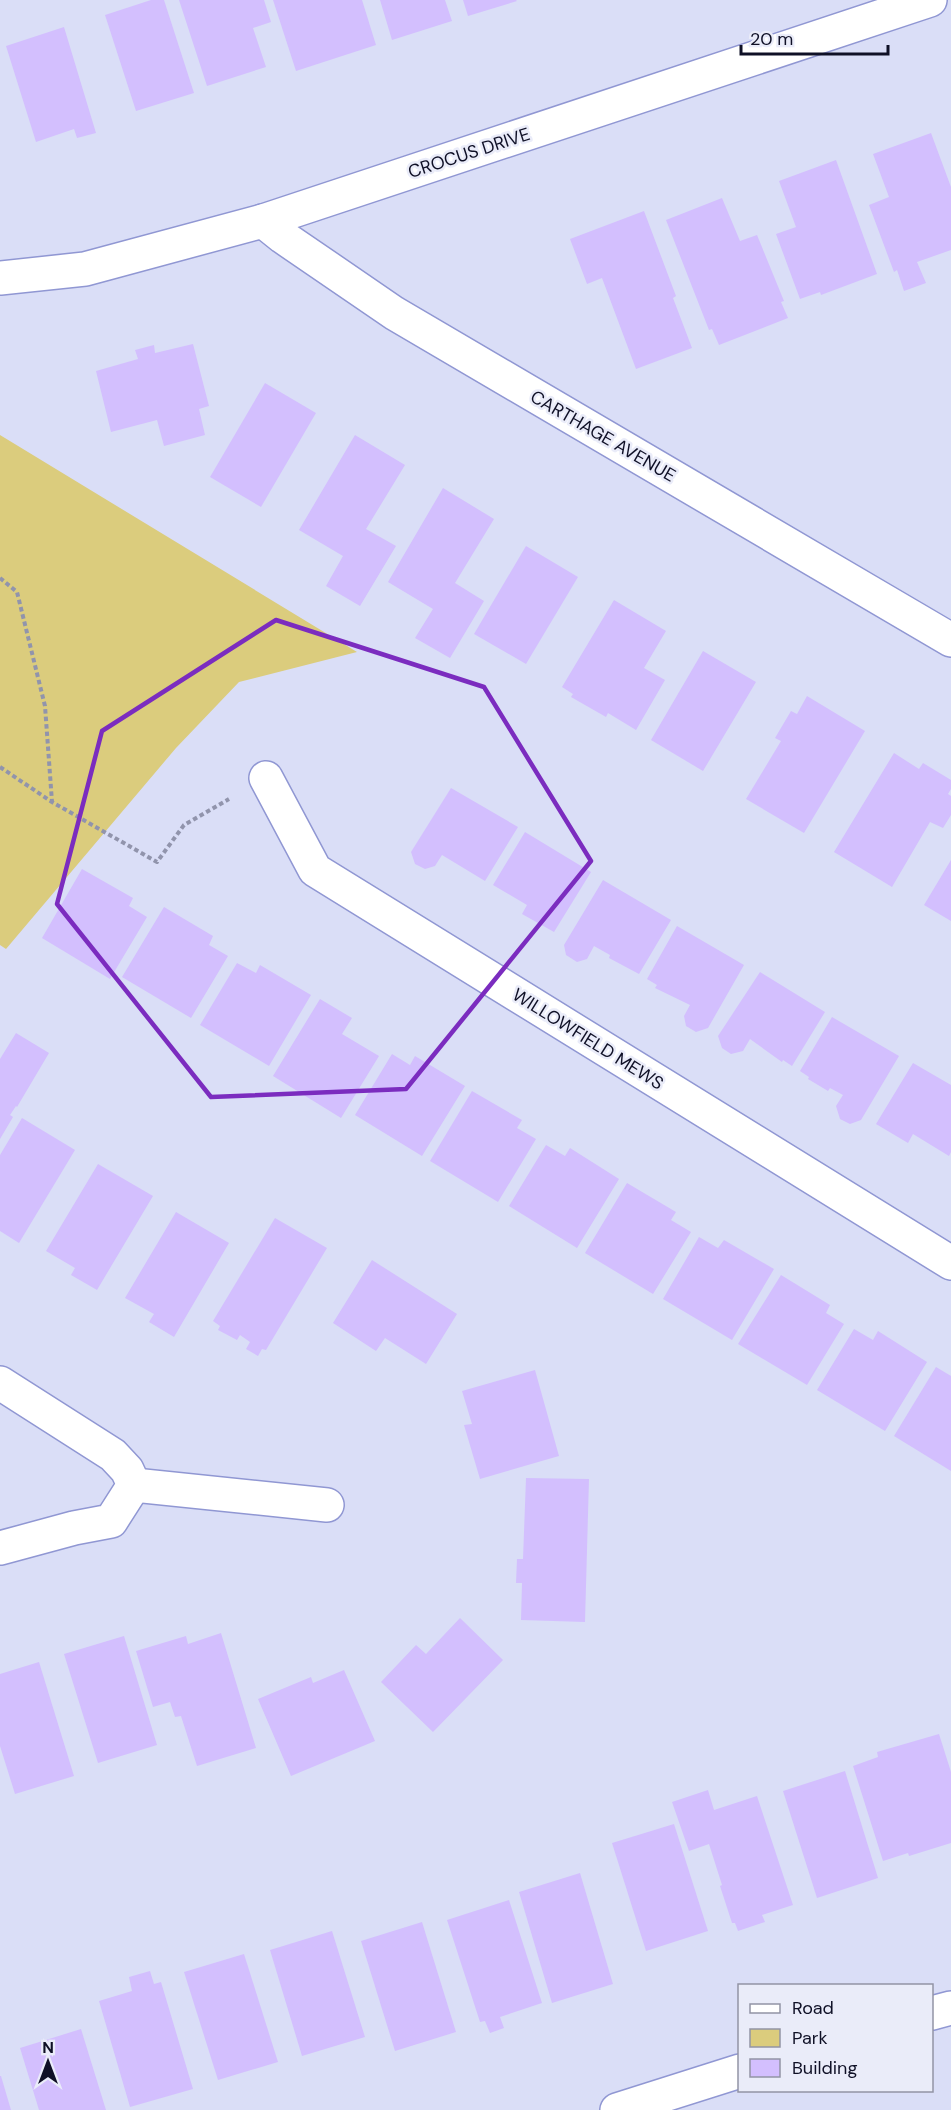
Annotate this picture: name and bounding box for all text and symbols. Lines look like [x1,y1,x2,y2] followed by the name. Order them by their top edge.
[741,18,888,56] scale bar
[750,27,793,51] text: 20 m
[405,122,533,184] street label: CROCUS DRIVE
[526,385,680,487] street label: CARTHAGE AVENUE
[508,983,668,1095] street label: WILLOWFIELD MEWS
[738,1984,933,2092] legend
[792,1996,834,2020] text: Road
[792,2026,828,2050] text: Park
[18,2032,78,2092] north arrow
[42,2037,54,2058] text: N
[792,2056,857,2080] text: Building

